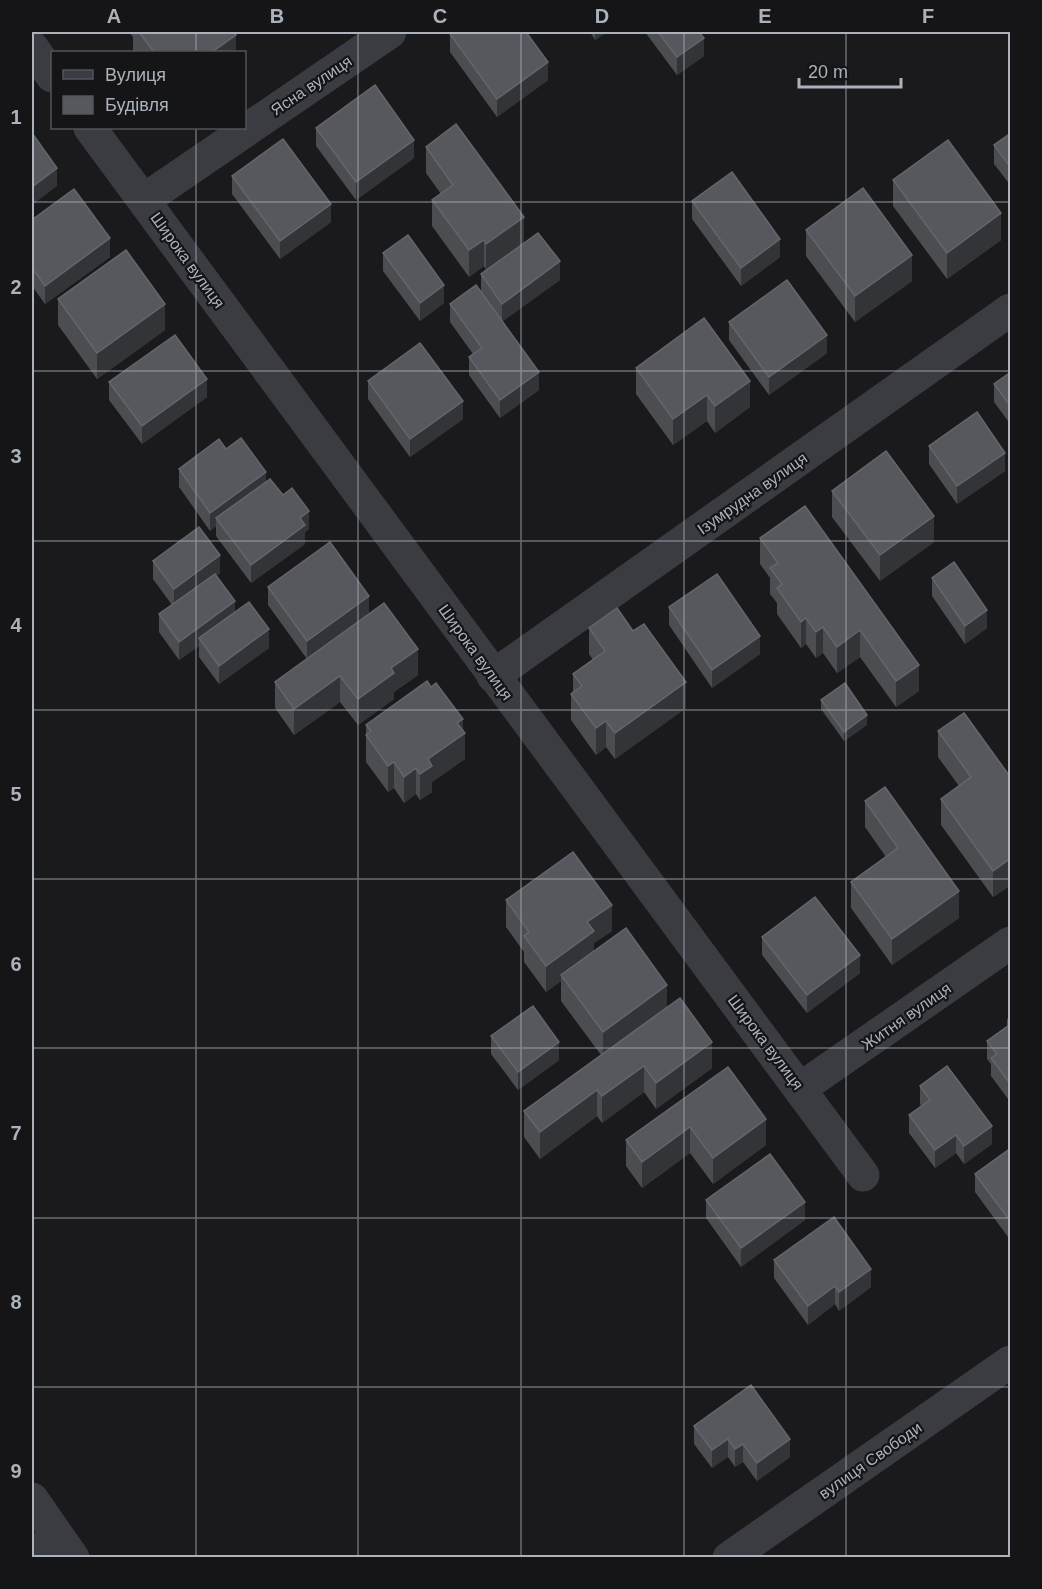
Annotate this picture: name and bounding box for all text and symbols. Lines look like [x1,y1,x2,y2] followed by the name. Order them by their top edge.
[107,5,121,27] text: A
[270,5,284,27] text: B
[433,5,447,27] text: C
[595,5,609,27] text: D
[758,5,772,27] text: E
[922,5,934,27] text: F
[51,51,246,129] legend
[799,51,901,89] scale bar
[268,52,355,119] street label: Ясна вулиця
[808,62,848,82] text: 20 m
[105,65,166,85] text: Вулиця
[105,95,169,115] text: Будівля
[10,106,22,128] text: 1
[147,209,228,311] street label: Широка вулиця
[10,276,22,298] text: 2
[10,445,22,467] text: 3
[694,449,810,538] street label: Ізумрудна вулиця
[435,601,516,703] street label: Широка вулиця
[10,614,22,636] text: 4
[10,783,22,805] text: 5
[10,953,22,975] text: 6
[858,979,954,1053] street label: Житня вулиця
[725,992,807,1093] street label: Широка вулиця
[10,1122,22,1144] text: 7
[10,1291,22,1313] text: 8
[816,1419,925,1502] street label: вулиця Свободи
[10,1460,22,1482] text: 9

